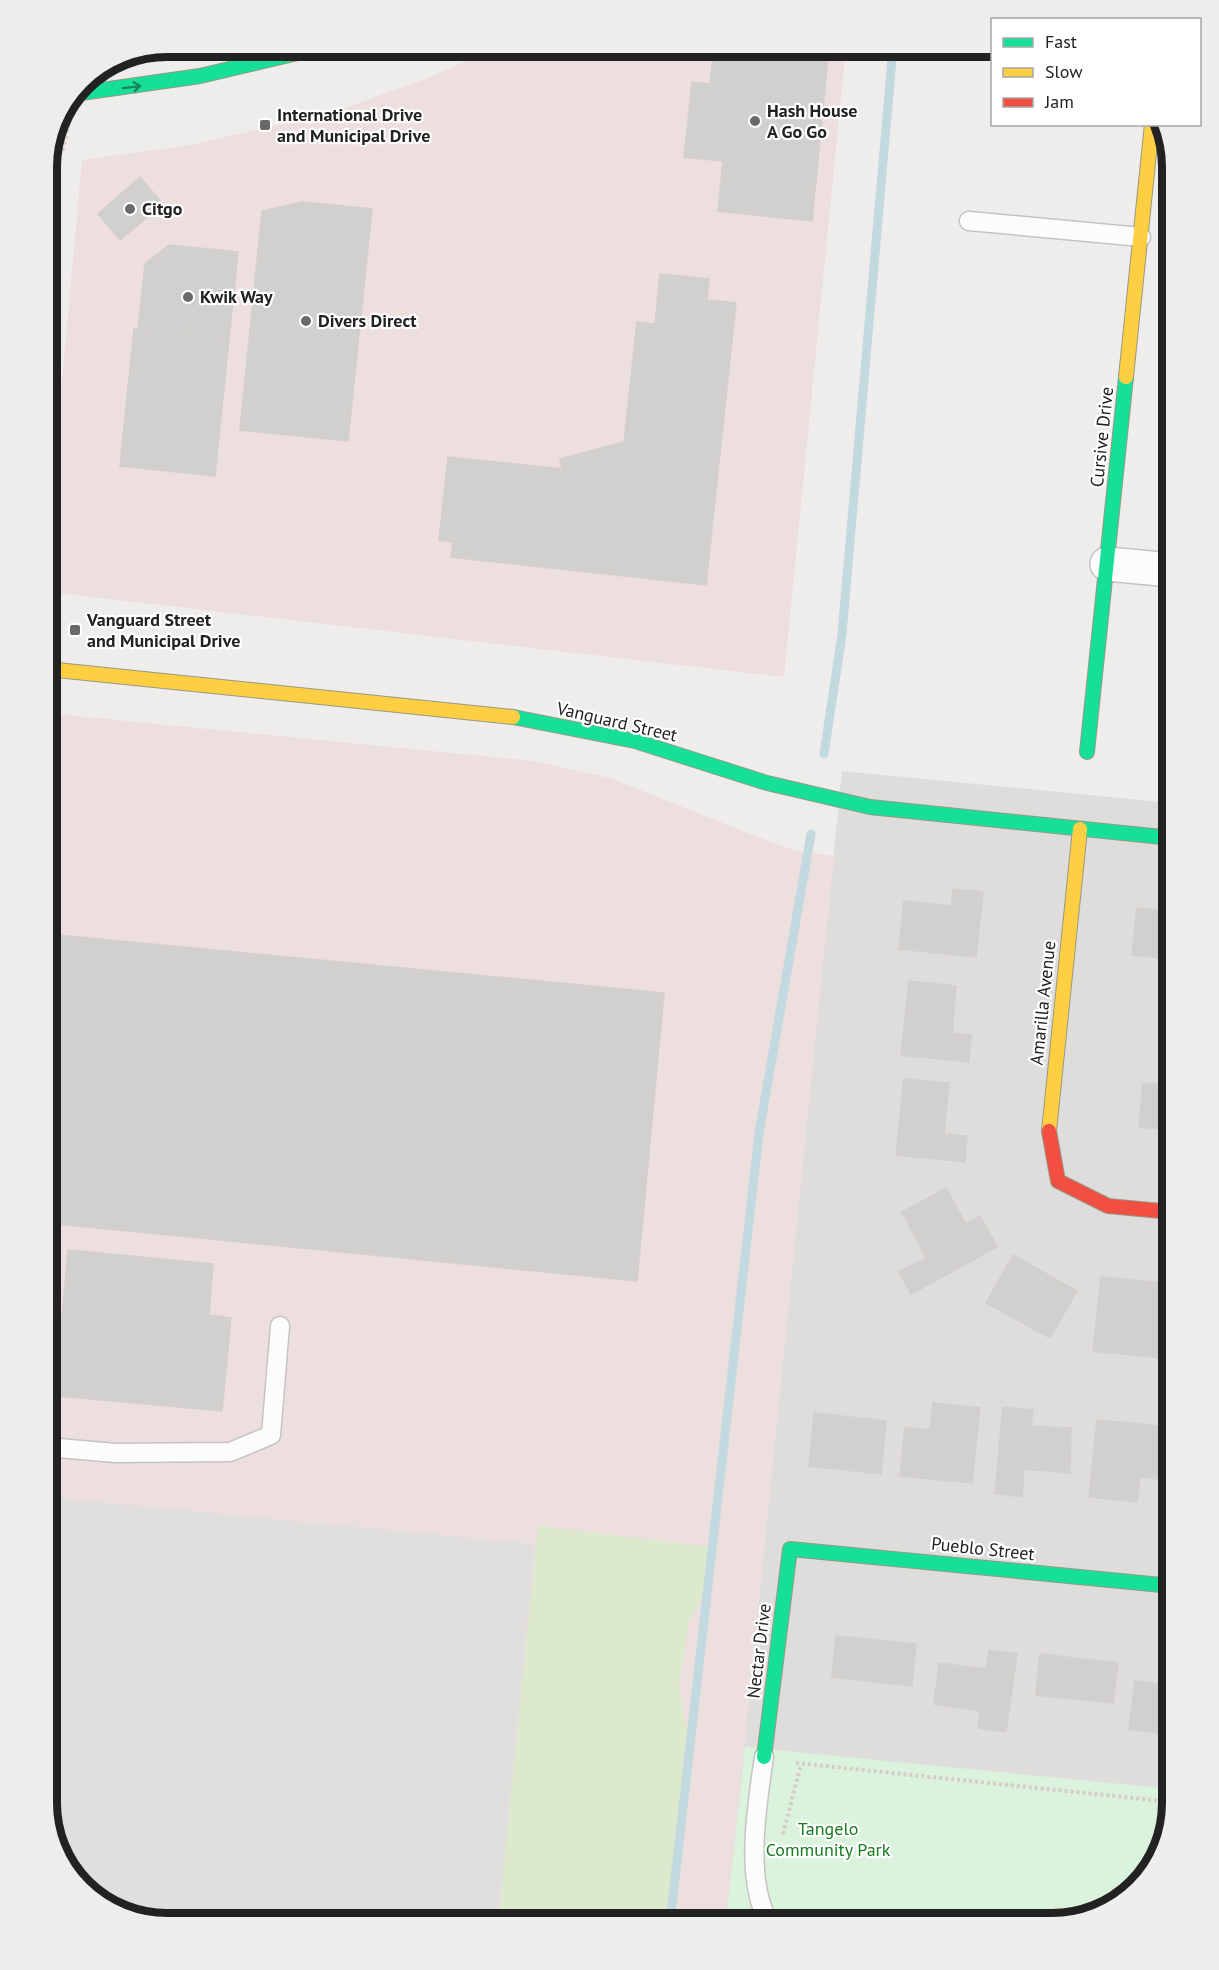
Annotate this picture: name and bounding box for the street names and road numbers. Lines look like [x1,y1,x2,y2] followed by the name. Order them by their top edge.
[1085,386,1118,488] street label: Cursive Drive
[554,696,680,747] street label: Vanguard Street
[1025,940,1060,1066] street label: Amarilla Avenue
[930,1532,1036,1565] street label: Pueblo Street
[741,1602,776,1700] street label: Nectar Drive

